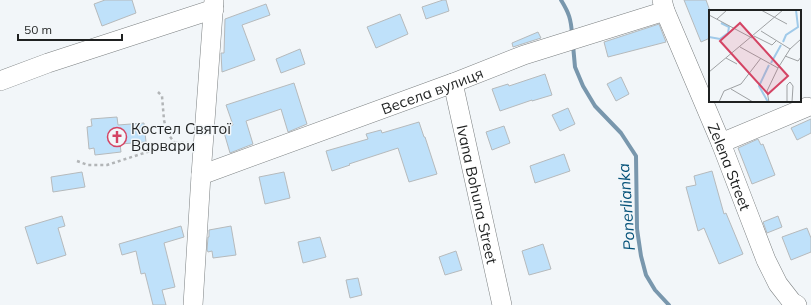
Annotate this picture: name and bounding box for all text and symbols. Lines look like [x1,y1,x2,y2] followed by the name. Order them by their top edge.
[709,10,801,102] inset map
[18,16,122,42] scale bar
[24,22,52,37] text: 50 m
[378,63,486,118] street label: Весела вулиця
[131,119,231,155] place label: Костел Святої Варвари
[704,120,755,213] street label: Zelena Street
[453,123,502,266] street label: Ivana Bohuna Street
[106,126,128,148] church icon: Костел Святої Варвари
[613,162,639,251] water label: Ponerlianka

